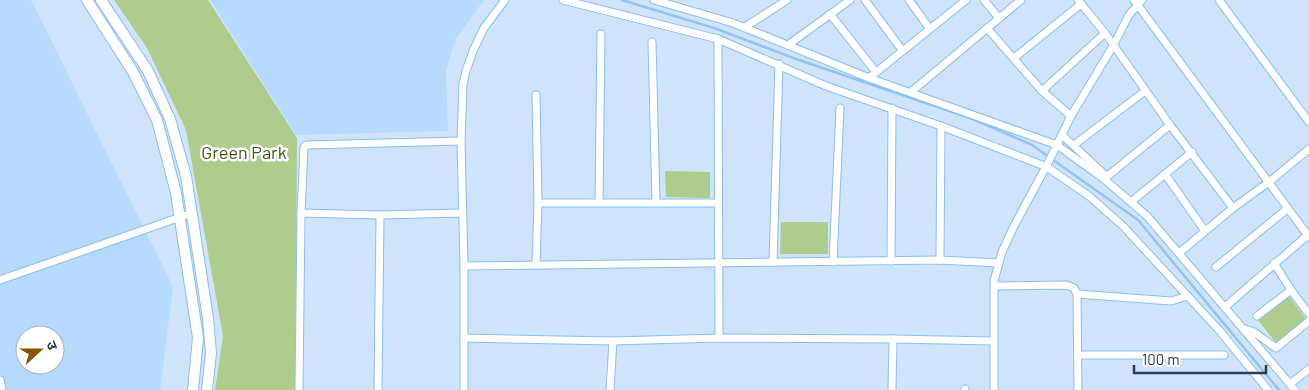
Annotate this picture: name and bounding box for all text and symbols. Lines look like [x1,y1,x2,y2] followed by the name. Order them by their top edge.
[201,141,287,163] park label: Green Park
[15,325,65,375] north arrow
[43,338,62,353] text: उ
[1134,342,1266,374] scale bar
[1142,350,1180,368] text: 100 m

